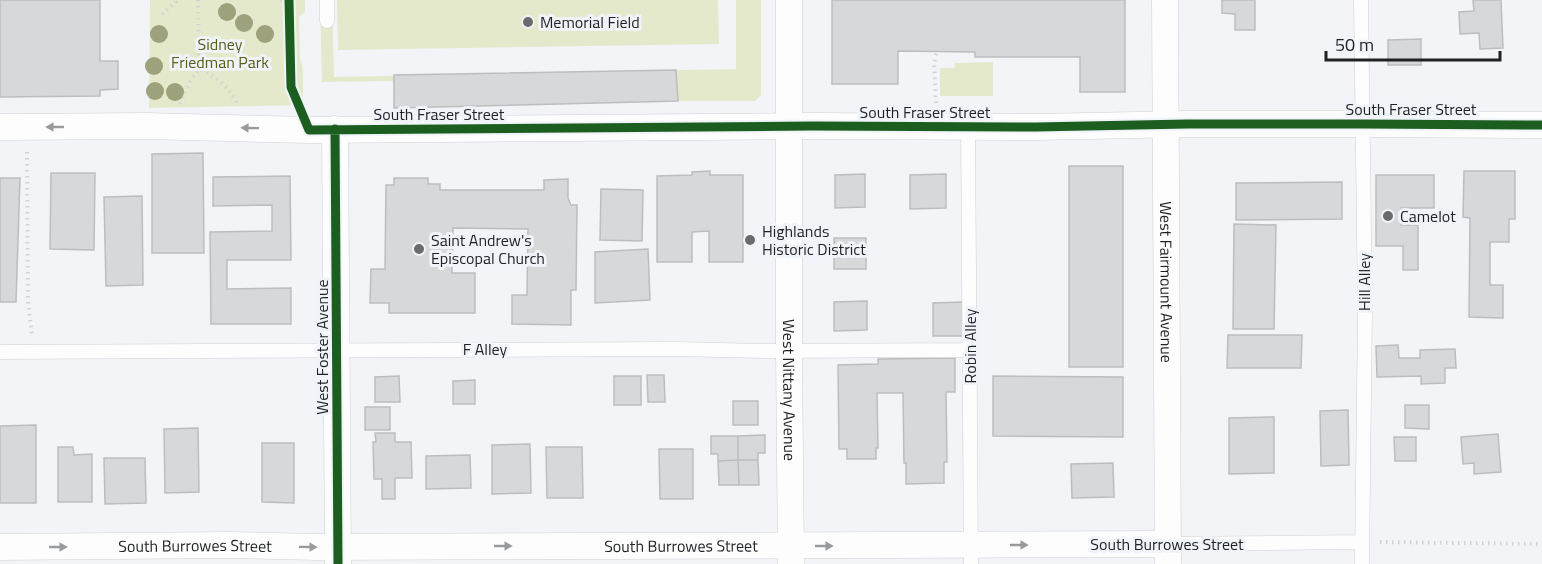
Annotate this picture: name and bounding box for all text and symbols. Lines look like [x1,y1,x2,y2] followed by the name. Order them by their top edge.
[540,10,640,34] place label: Memorial Field
[521,15,535,29] marker: Memorial Field
[1326,24,1500,62] scale bar
[1335,31,1374,58] text: 50 m
[171,32,269,74] park label: Sidney Friedman Park
[1346,97,1477,121] street label: South Fraser Street
[860,100,991,124] street label: South Fraser Street
[374,102,505,126] street label: South Fraser Street
[46,122,65,132] one-way arrow
[241,124,260,133] one-way arrow
[1154,201,1179,363] street label: West Fairmount Avenue
[1400,204,1456,228] place label: Camelot
[1381,209,1395,223] marker: Camelot
[762,219,866,261] place label: Highlands Historic District
[431,228,545,270] place label: Saint Andrew's Episcopal Church
[743,233,757,247] marker: Highlands Historic District
[412,242,426,256] marker: Saint Andrew's Episcopal Church
[1352,253,1376,311] street label: Hill Alley
[310,279,334,415] street label: West Foster Avenue
[958,308,982,383] street label: Robin Alley
[777,319,802,461] street label: West Nittany Avenue
[463,337,508,361] street label: F Alley
[1090,532,1244,556] street label: South Burrowes Street
[118,533,272,558] street label: South Burrowes Street
[604,533,758,558] street label: South Burrowes Street
[1010,540,1029,550] one-way arrow
[494,541,513,551] one-way arrow
[815,541,834,551] one-way arrow
[49,542,68,552] one-way arrow
[299,542,318,551] one-way arrow

